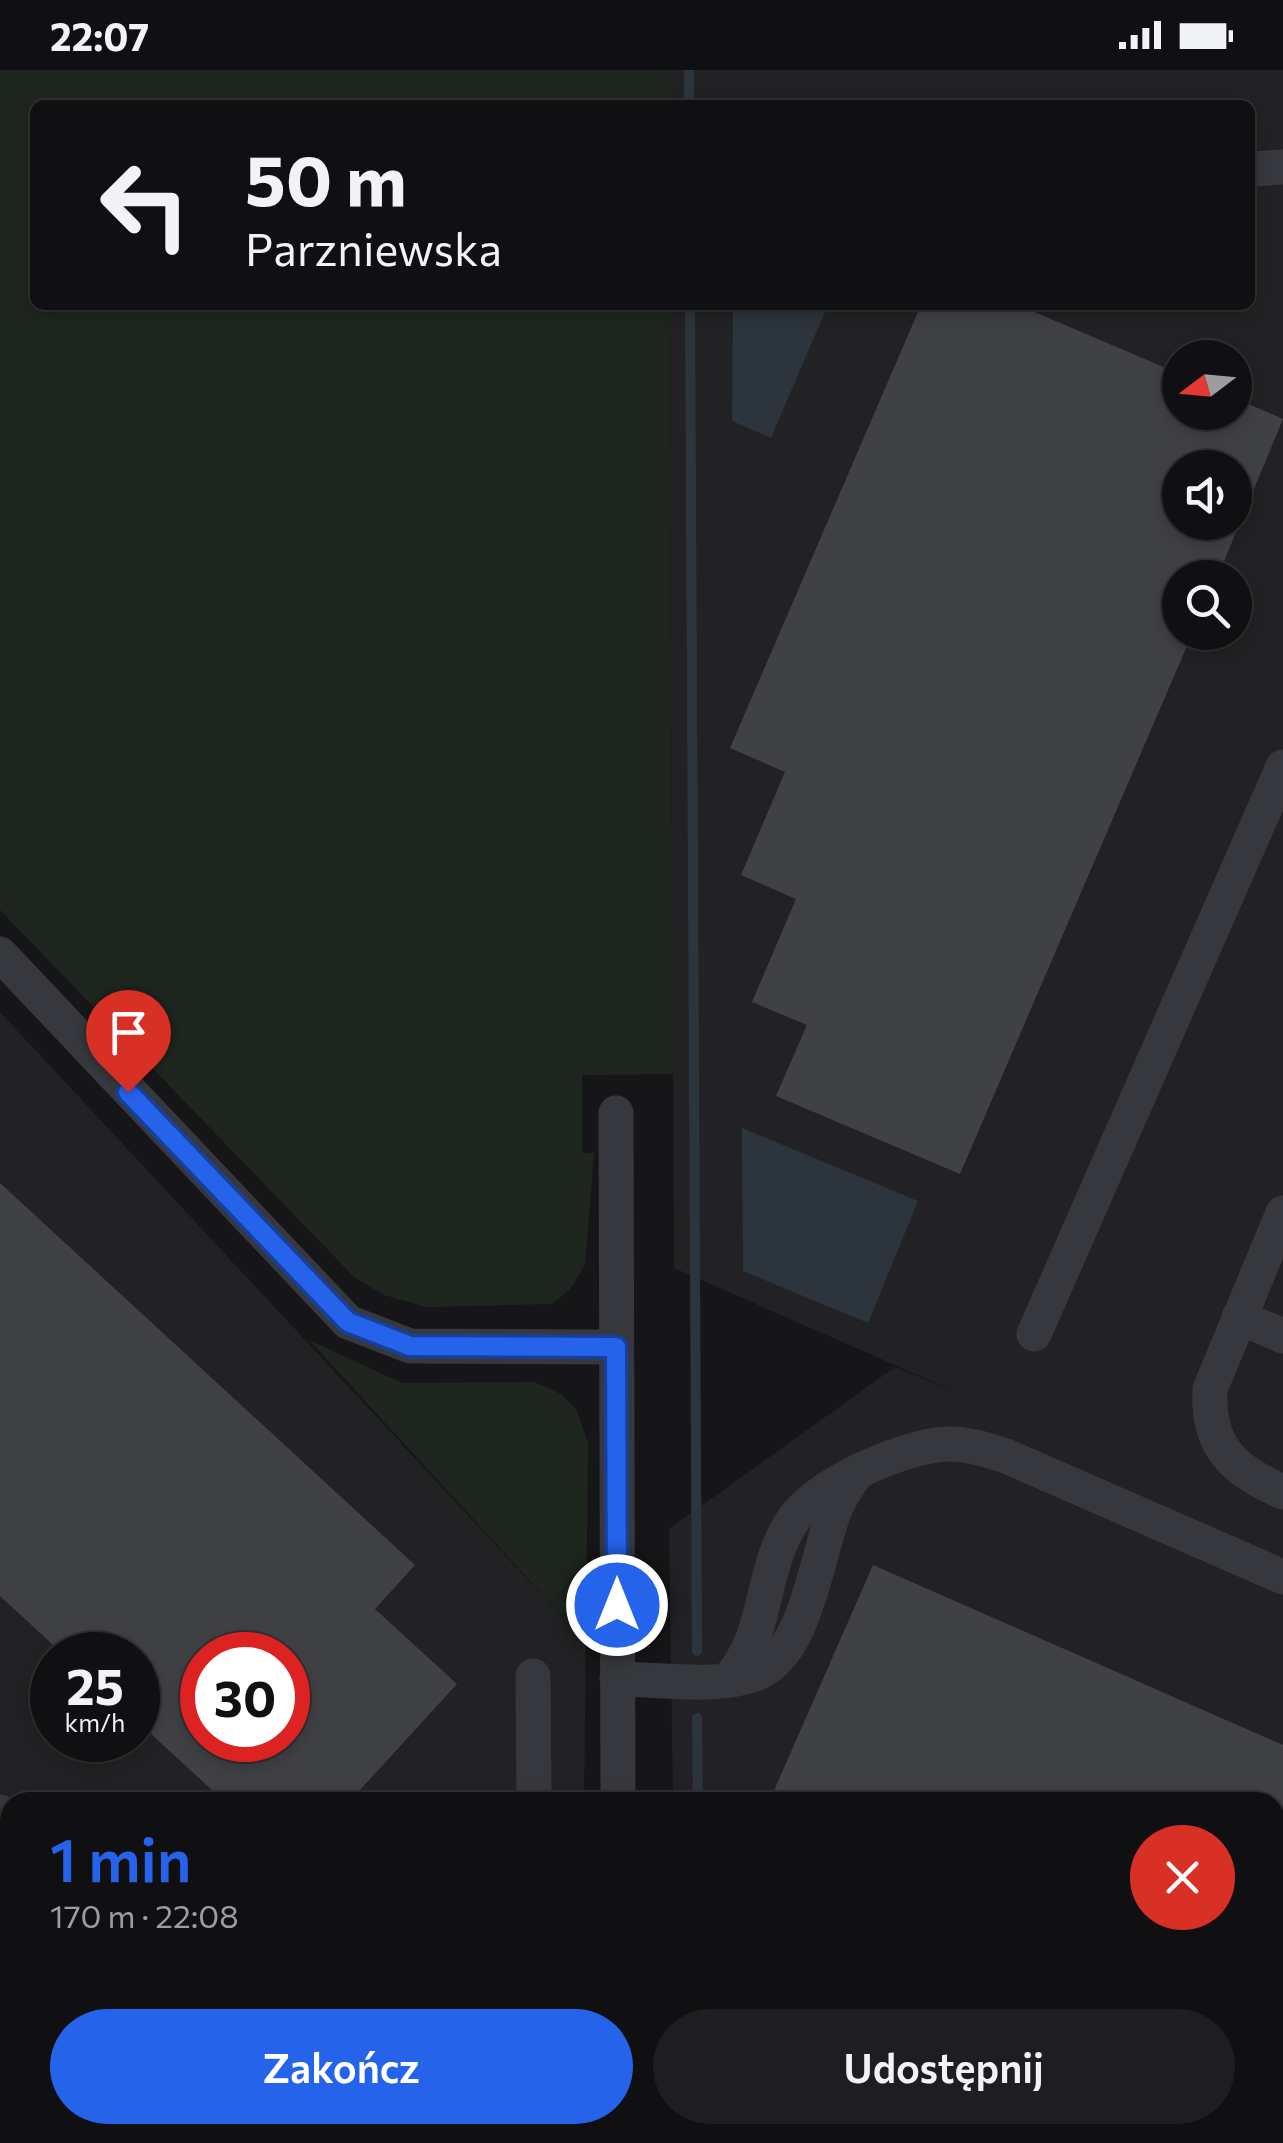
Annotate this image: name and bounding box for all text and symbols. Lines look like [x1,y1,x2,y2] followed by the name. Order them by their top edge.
[50,12,149,59] text: 22:07
[245,135,407,220] text: 50 m
[80,140,210,270] icon: left
[245,220,502,275] text: Parzniewska
[1162,340,1252,430] north arrow
[1162,340,1252,650] map controls
[1162,450,1252,540] button: sound
[1162,560,1252,650] button: search
[86,990,171,1093] pin
[101,1005,156,1060] icon: arrive
[565,1553,669,1657] position arrow
[180,1632,310,1762] speed limit sign: 30
[66,1654,124,1715] text: 25
[65,1707,125,1737] text: km/h
[50,1821,191,1894] text: 1 min
[1130,1825,1235,1930] button: close
[50,1895,239,1935] text: 170 m · 22:08
[50,2009,633,2124] button: Zakończ
[653,2009,1235,2124] button: Udostępnij

